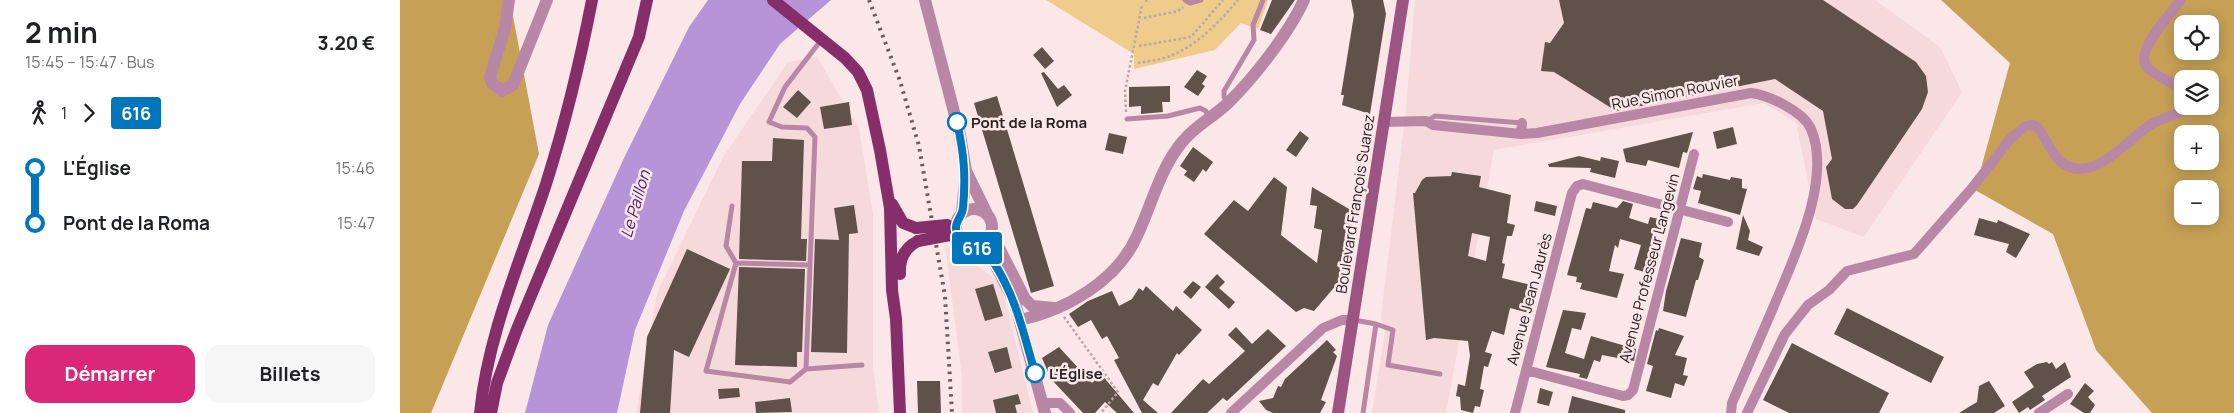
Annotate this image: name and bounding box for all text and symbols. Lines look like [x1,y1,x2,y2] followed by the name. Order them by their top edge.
[25,13,98,51] text: 2 min
[2174,15,2219,225] map controls
[2174,15,2219,60] button: locate
[318,30,375,56] text: 3.20 €
[25,51,154,73] text: 15:45 – 15:47 · Bus
[1610,69,1741,115] street label: Rue Simon Rouvier
[2174,70,2219,115] button: layers
[25,99,53,127] icon: walk
[75,99,103,127] icon: forward
[121,101,151,125] text: 616
[61,102,67,124] text: 1
[947,112,967,132] marker: Pont de la Roma
[971,112,1087,133] place label: Pont de la Roma
[1330,113,1380,295] street label: Boulevard François Suarez
[2174,125,2219,170] button: +
[63,155,131,181] text: L'Église
[335,157,375,179] text: 15:46
[615,167,655,240] water label: Le Paillon
[1614,171,1684,365] street label: Avenue Professeur Langevin
[2174,180,2219,225] button: −
[63,210,210,236] text: Pont de la Roma
[337,212,375,234] text: 15:47
[1501,230,1557,368] street label: Avenue Jean Jaurès
[948,232,1006,264] line badge: 616
[962,236,992,260] text: 616
[25,345,195,403] button: Démarrer
[205,345,375,403] button: Billets
[1025,363,1045,383] marker: L'Église
[1049,363,1103,384] place label: L'Église

